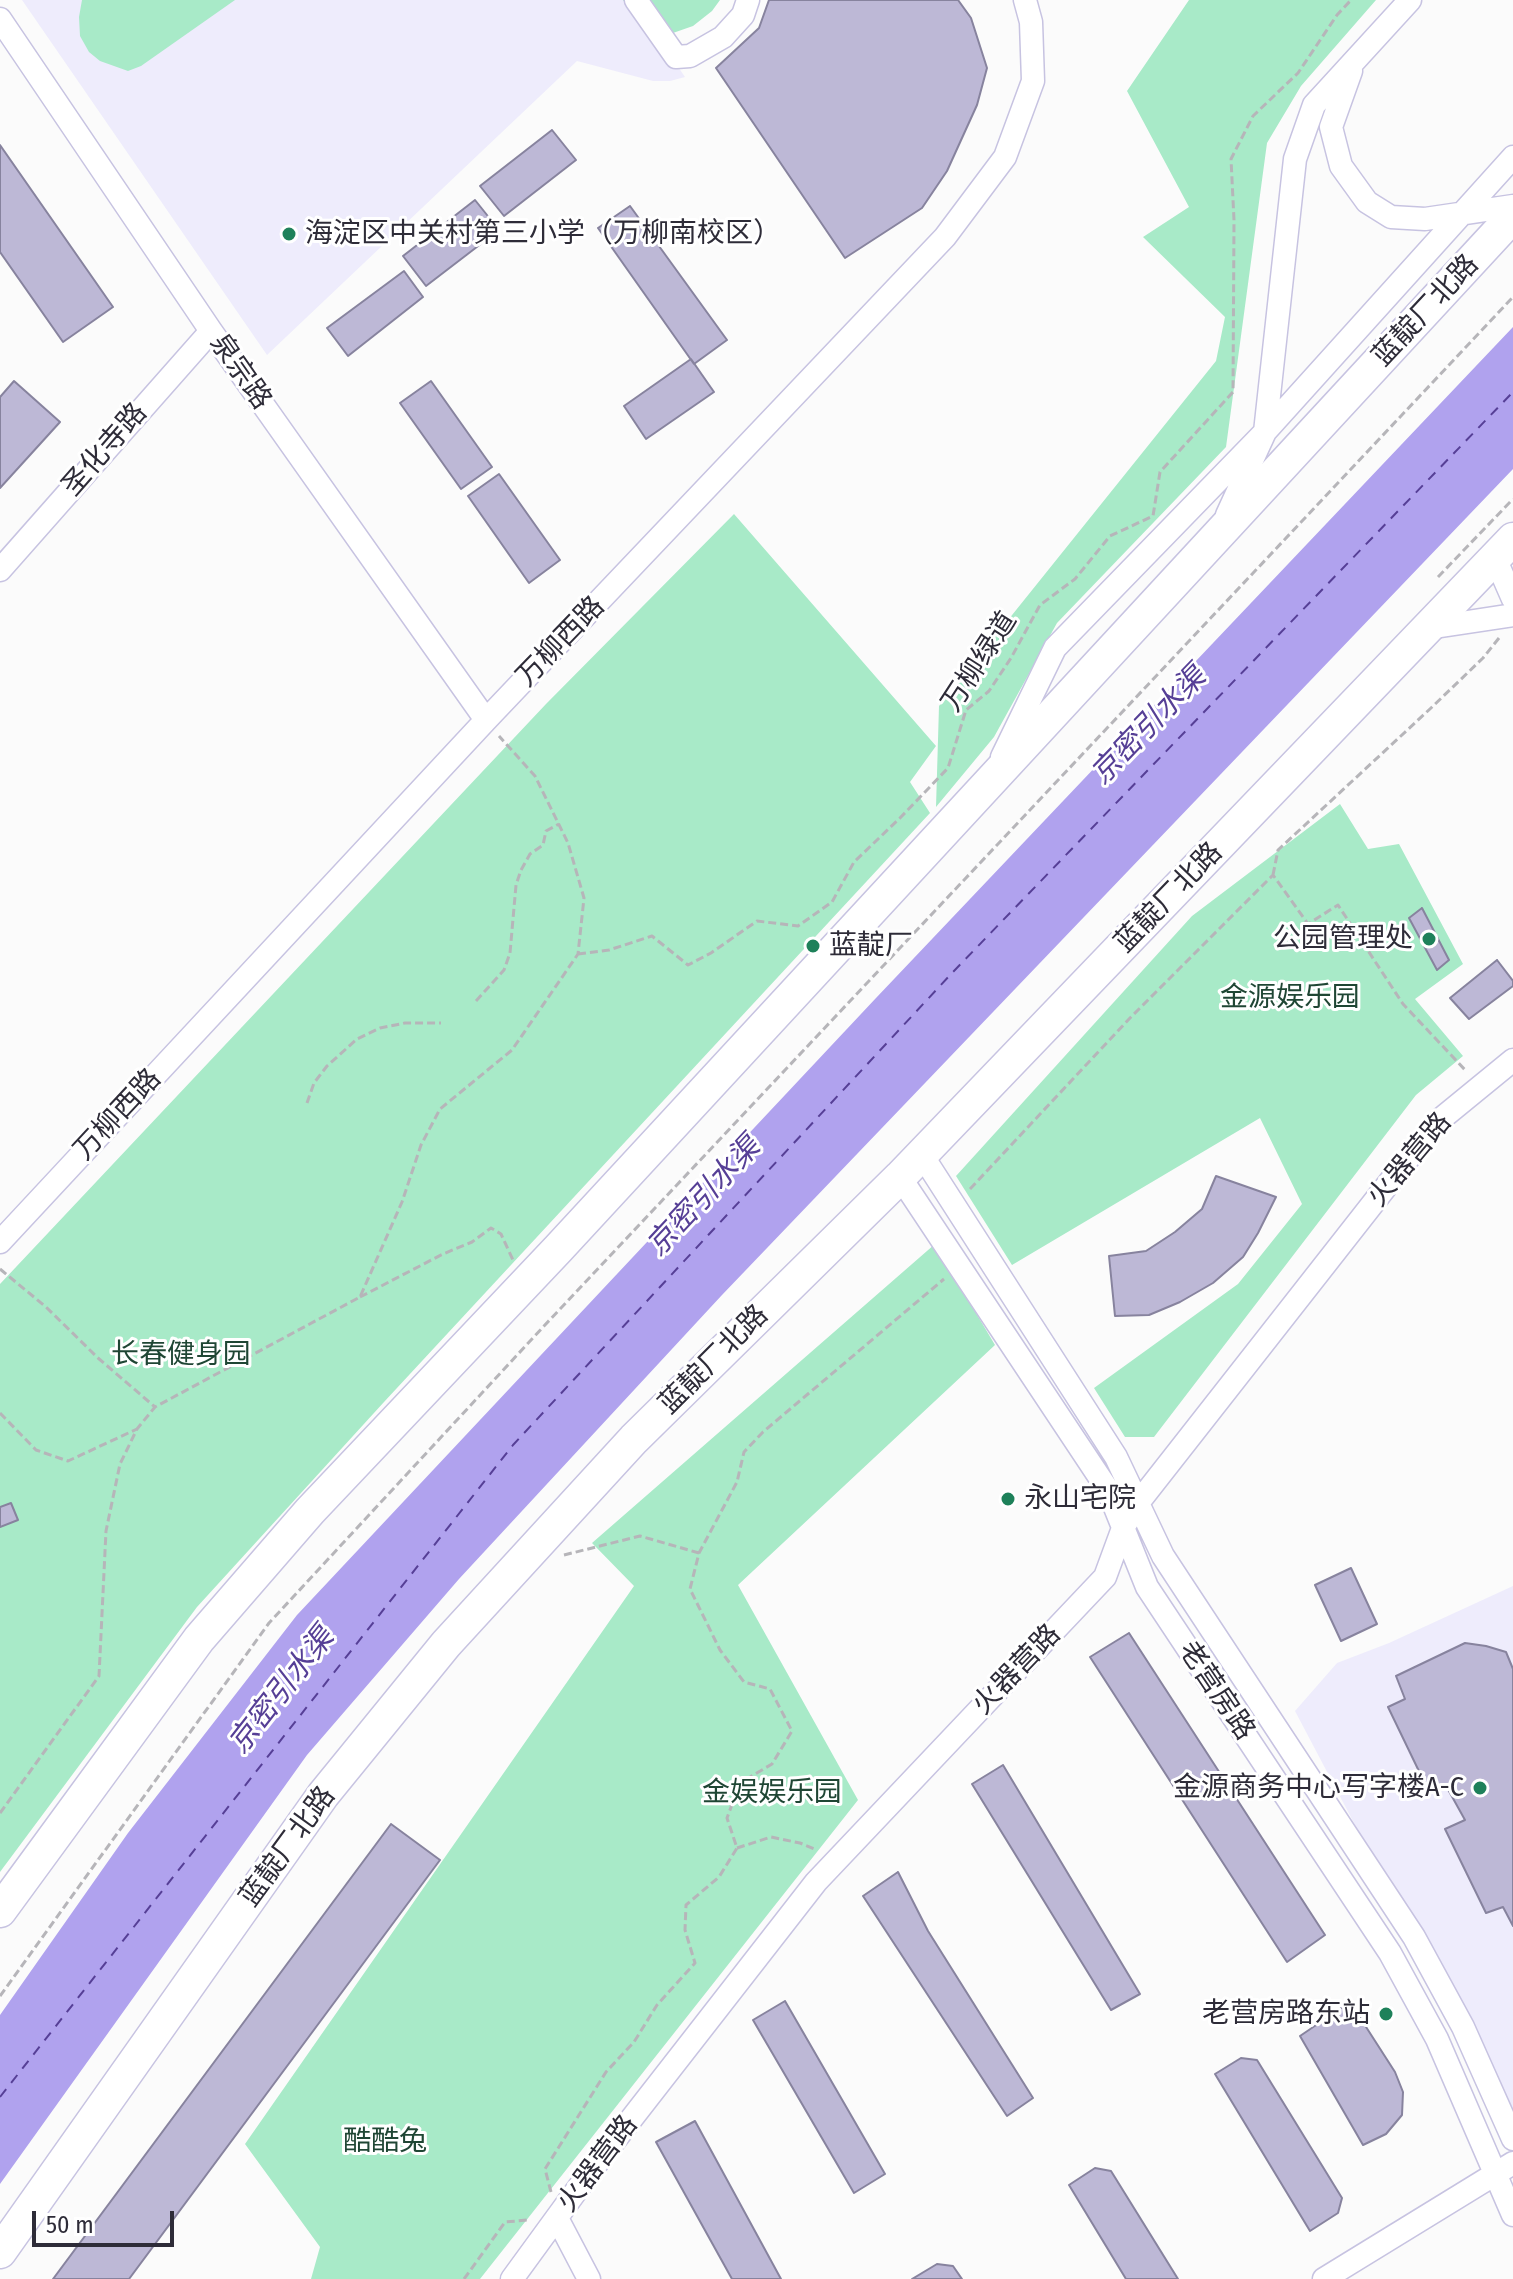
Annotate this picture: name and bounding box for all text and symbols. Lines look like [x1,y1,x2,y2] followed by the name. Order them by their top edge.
[305,217,781,251] place label: 海淀区中关村第三小学（万柳南校区）
[280,225,298,243] marker: 海淀区中关村第三小学（万柳南校区）
[1366,248,1486,374] street label: 蓝靛厂北路
[202,328,278,416] street label: 泉宗路
[56,397,154,503] street label: 圣化寺路
[510,590,612,694] street label: 万柳西路
[935,606,1025,718] street label: 万柳绿道
[1084,660,1214,792] water label: 京密引水渠
[1108,836,1230,960] street label: 蓝靛厂北路
[1273,922,1413,956] place label: 公园管理处
[829,929,913,963] place label: 蓝靛厂
[1420,930,1438,948] marker: 公园管理处
[804,937,822,955] marker: 蓝靛厂
[1220,981,1360,1015] park label: 金源娱乐园
[68,1063,168,1167] street label: 万柳西路
[1361,1106,1459,1214] street label: 火器营路
[640,1130,768,1264] water label: 京密引水渠
[653,1299,775,1421] street label: 蓝靛厂北路
[111,1338,251,1372] park label: 长春健身园
[1024,1482,1136,1516] place label: 永山宅院
[999,1490,1017,1508] marker: 永山宅院
[966,1618,1068,1722] street label: 火器营路
[222,1621,342,1761] water label: 京密引水渠
[1171,1635,1261,1747] street label: 老营房路
[1173,1771,1464,1805] place label: 金源商务中心写字楼A-C
[702,1776,842,1810] park label: 金娱娱乐园
[1471,1779,1489,1797] marker: 金源商务中心写字楼A-C
[233,1780,343,1914] street label: 蓝靛厂北路
[1202,1997,1370,2031] place label: 老营房路东站
[1377,2005,1395,2023] marker: 老营房路东站
[551,2109,645,2219] street label: 火器营路
[343,2125,427,2159] park label: 酷酷兔
[36,2195,178,2245] scale bar
[46,2211,94,2239] text: 50 m

